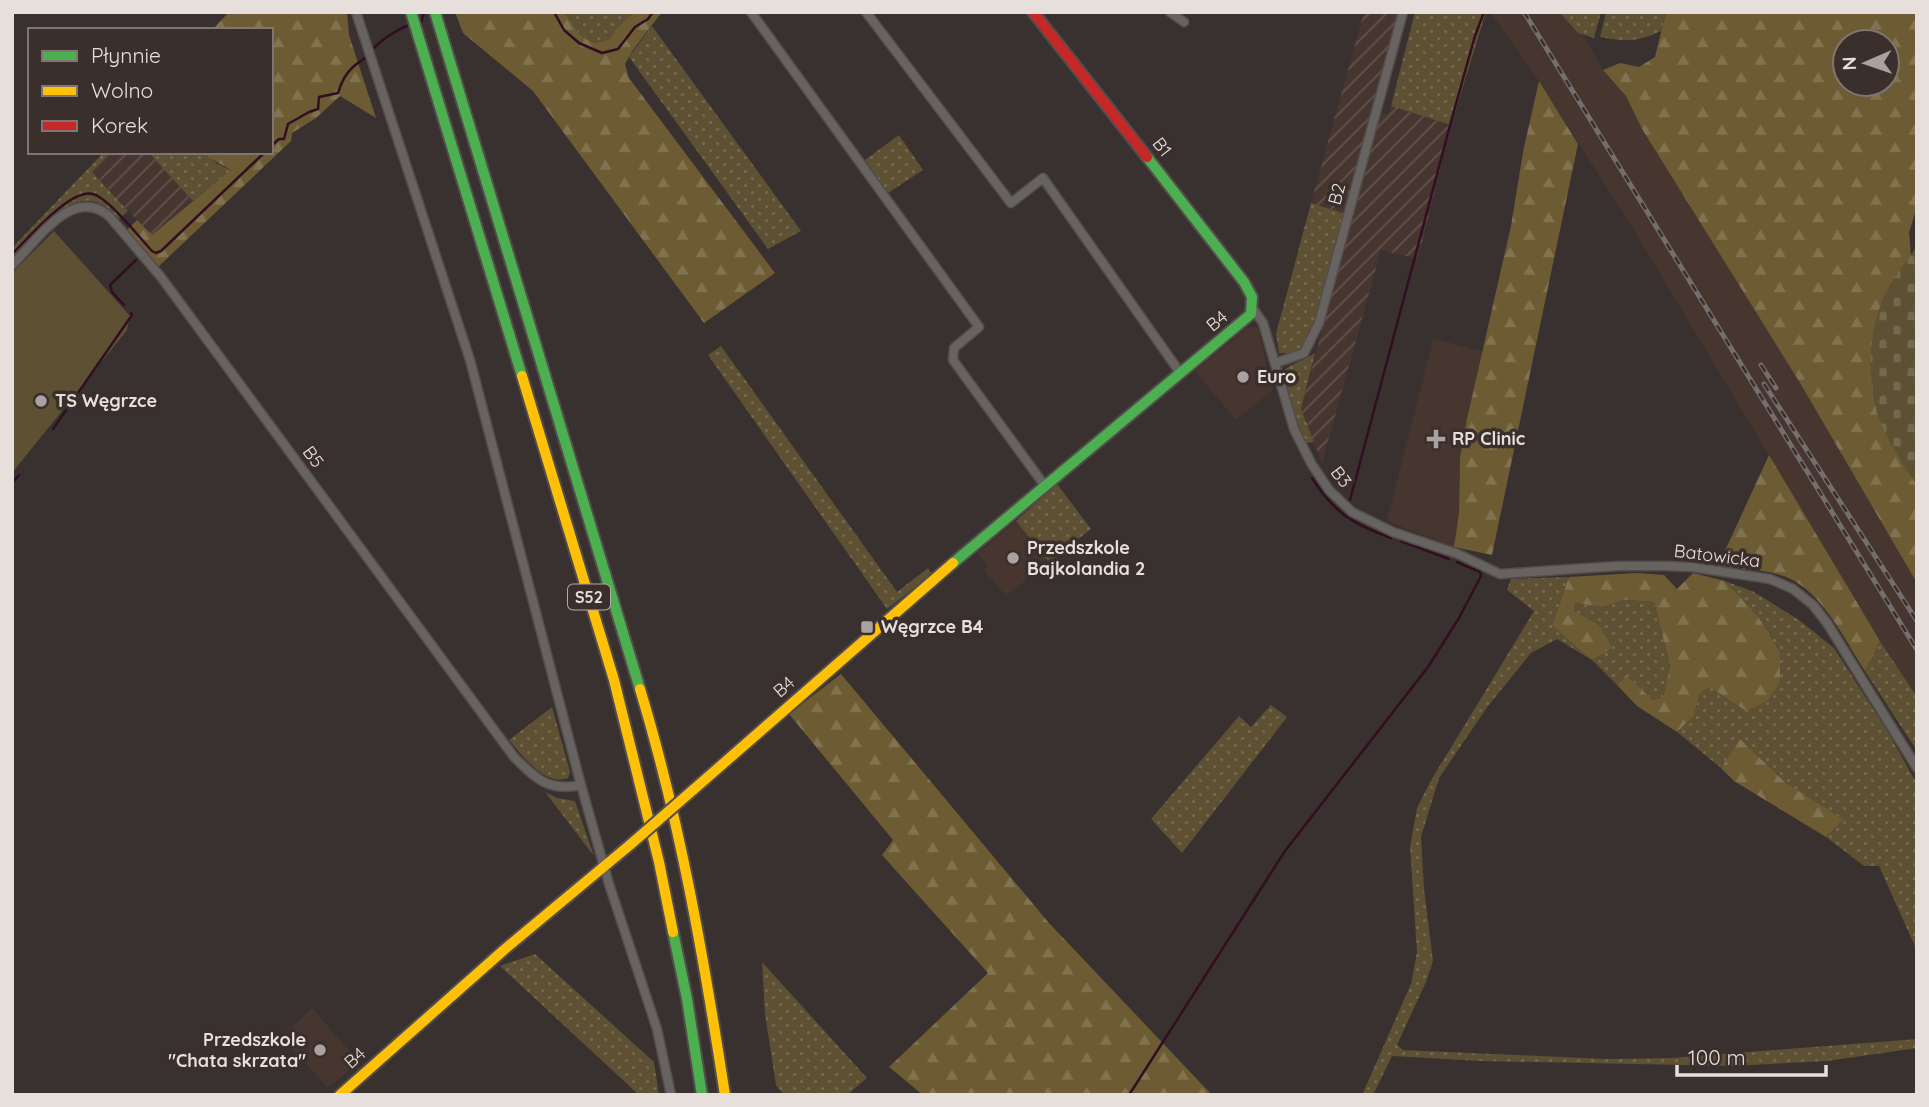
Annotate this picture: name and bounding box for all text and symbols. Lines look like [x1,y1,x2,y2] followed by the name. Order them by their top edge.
[28,28,273,154] legend
[1831,28,1901,98] north arrow
[91,42,161,68] text: Płynnie
[1837,56,1861,71] text: N
[91,77,153,103] text: Wolno
[91,112,148,138] text: Korek
[1148,132,1177,161] street label: B1
[1323,180,1350,207] street label: B2
[1201,305,1232,336] street label: B4
[1257,365,1296,388] place label: Euro
[1235,369,1251,385] marker: Euro
[55,389,157,412] place label: TS Węgrzce
[33,393,49,409] marker: TS Węgrzce
[1452,427,1525,450] place label: RP Clinic
[1426,429,1446,449] marker: RP Clinic
[298,441,329,472] street label: B5
[1326,461,1357,492] street label: B3
[1027,536,1145,580] place label: Przedszkole Bajkolandia 2
[1673,539,1761,572] street label: Batowicka
[1005,550,1021,566] marker: Przedszkole Bajkolandia 2
[568,584,610,610] road number: S52
[881,615,984,638] place label: Węgrzce B4
[859,619,875,635] marker: Węgrzce B4
[768,671,799,702] street label: B4
[168,1028,306,1072] place label: Przedszkole "Chata skrzata"
[1677,1034,1826,1078] scale bar
[312,1042,328,1058] marker: Przedszkole "Chata skrzata"
[339,1042,370,1073] street label: B4
[1688,1044,1746,1070] text: 100 m

